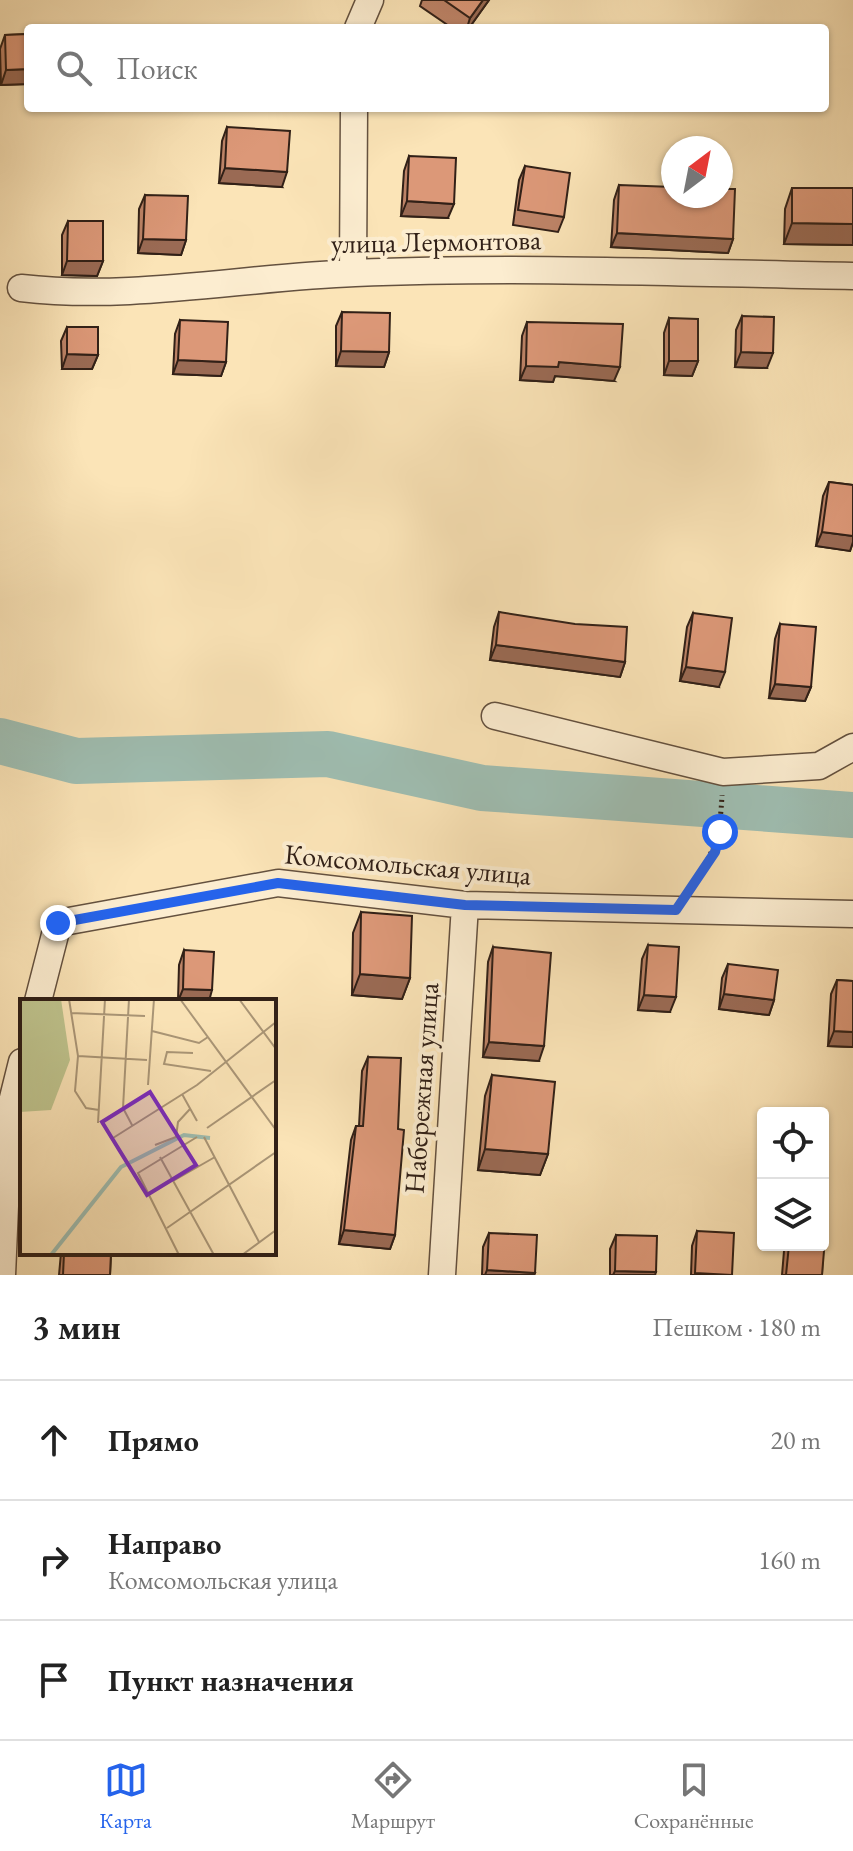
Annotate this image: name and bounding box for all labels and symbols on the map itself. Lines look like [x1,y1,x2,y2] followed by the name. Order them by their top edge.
[661,136,733,208] north arrow
[330,221,542,261] street label: улица Лермонтова
[702,814,738,850] route start
[283,835,534,893] street label: Комсомольская улица
[40,905,76,941] route end
[396,980,446,1195] street label: Набережная улица
[20,999,276,1255] inset map

